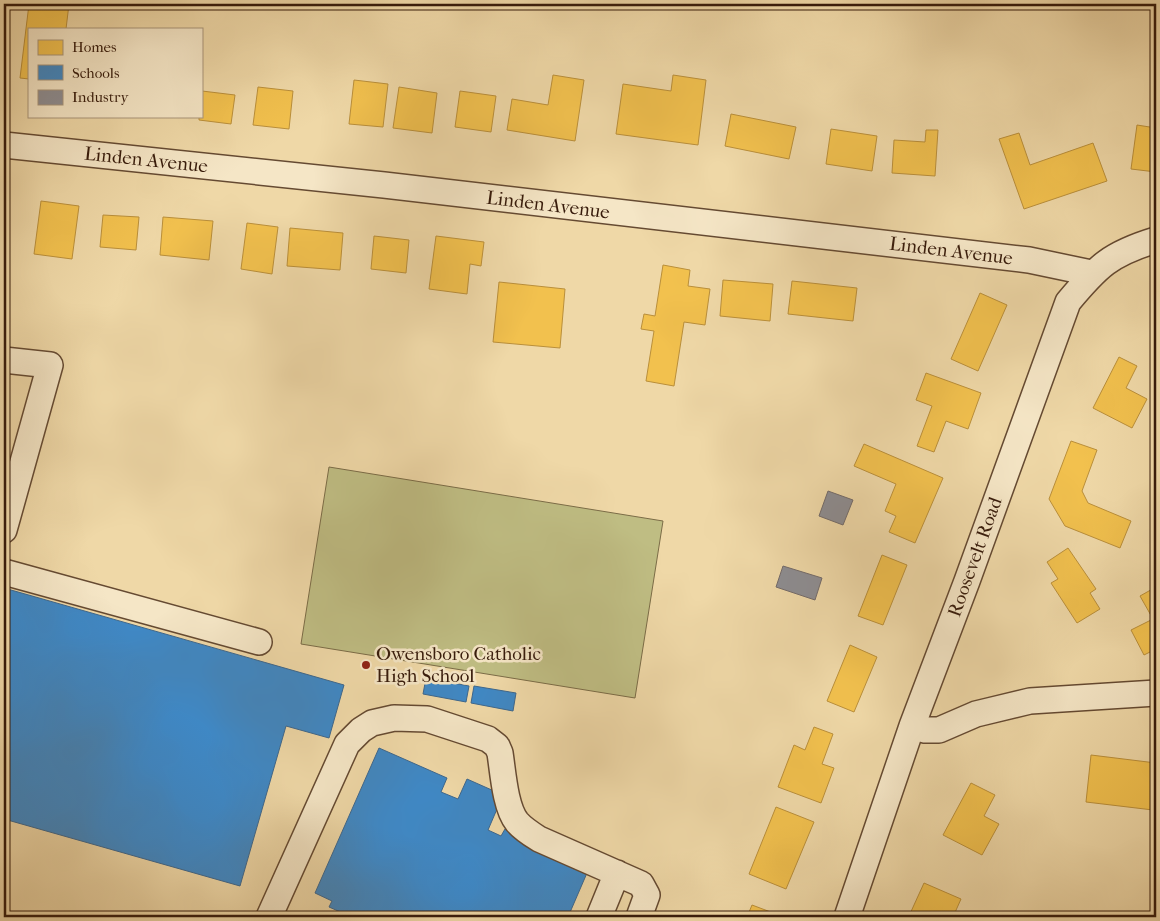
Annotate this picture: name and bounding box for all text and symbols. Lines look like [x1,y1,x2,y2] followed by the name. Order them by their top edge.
[28,28,202,118] legend
[72,38,117,56] text: Homes
[72,64,120,82] text: Schools
[72,88,129,106] text: Industry
[83,143,209,177] street label: Linden Avenue
[485,187,611,223] street label: Linden Avenue
[888,233,1014,269] street label: Linden Avenue
[943,494,1007,620] street label: Roosevelt Road
[376,643,541,687] place label: Owensboro Catholic High School
[360,659,372,671] marker: Owensboro Catholic High School

